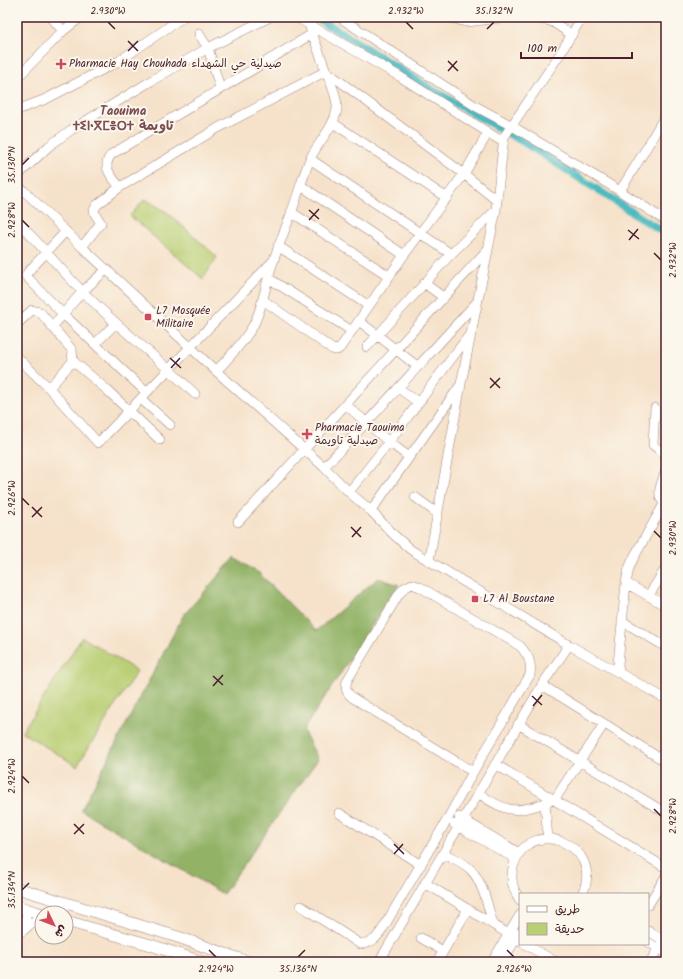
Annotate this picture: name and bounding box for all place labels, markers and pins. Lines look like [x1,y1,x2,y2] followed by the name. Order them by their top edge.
[69,55,282,74] place label: Pharmacie Hay Chouhada صيدلية حي الشهداء
[56,59,66,69] marker: Pharmacie Hay Chouhada صيدلية حي الشهداء
[156,302,210,333] place label: L7 Mosquée Militaire
[143,312,153,322] marker: L7 Mosquée Militaire
[315,419,404,450] place label: Pharmacie Taouima صيدلية تاويمة
[302,429,312,439] marker: Pharmacie Taouima صيدلية تاويمة
[483,590,555,608] place label: L7 Al Boustane
[470,594,480,604] marker: L7 Al Boustane

